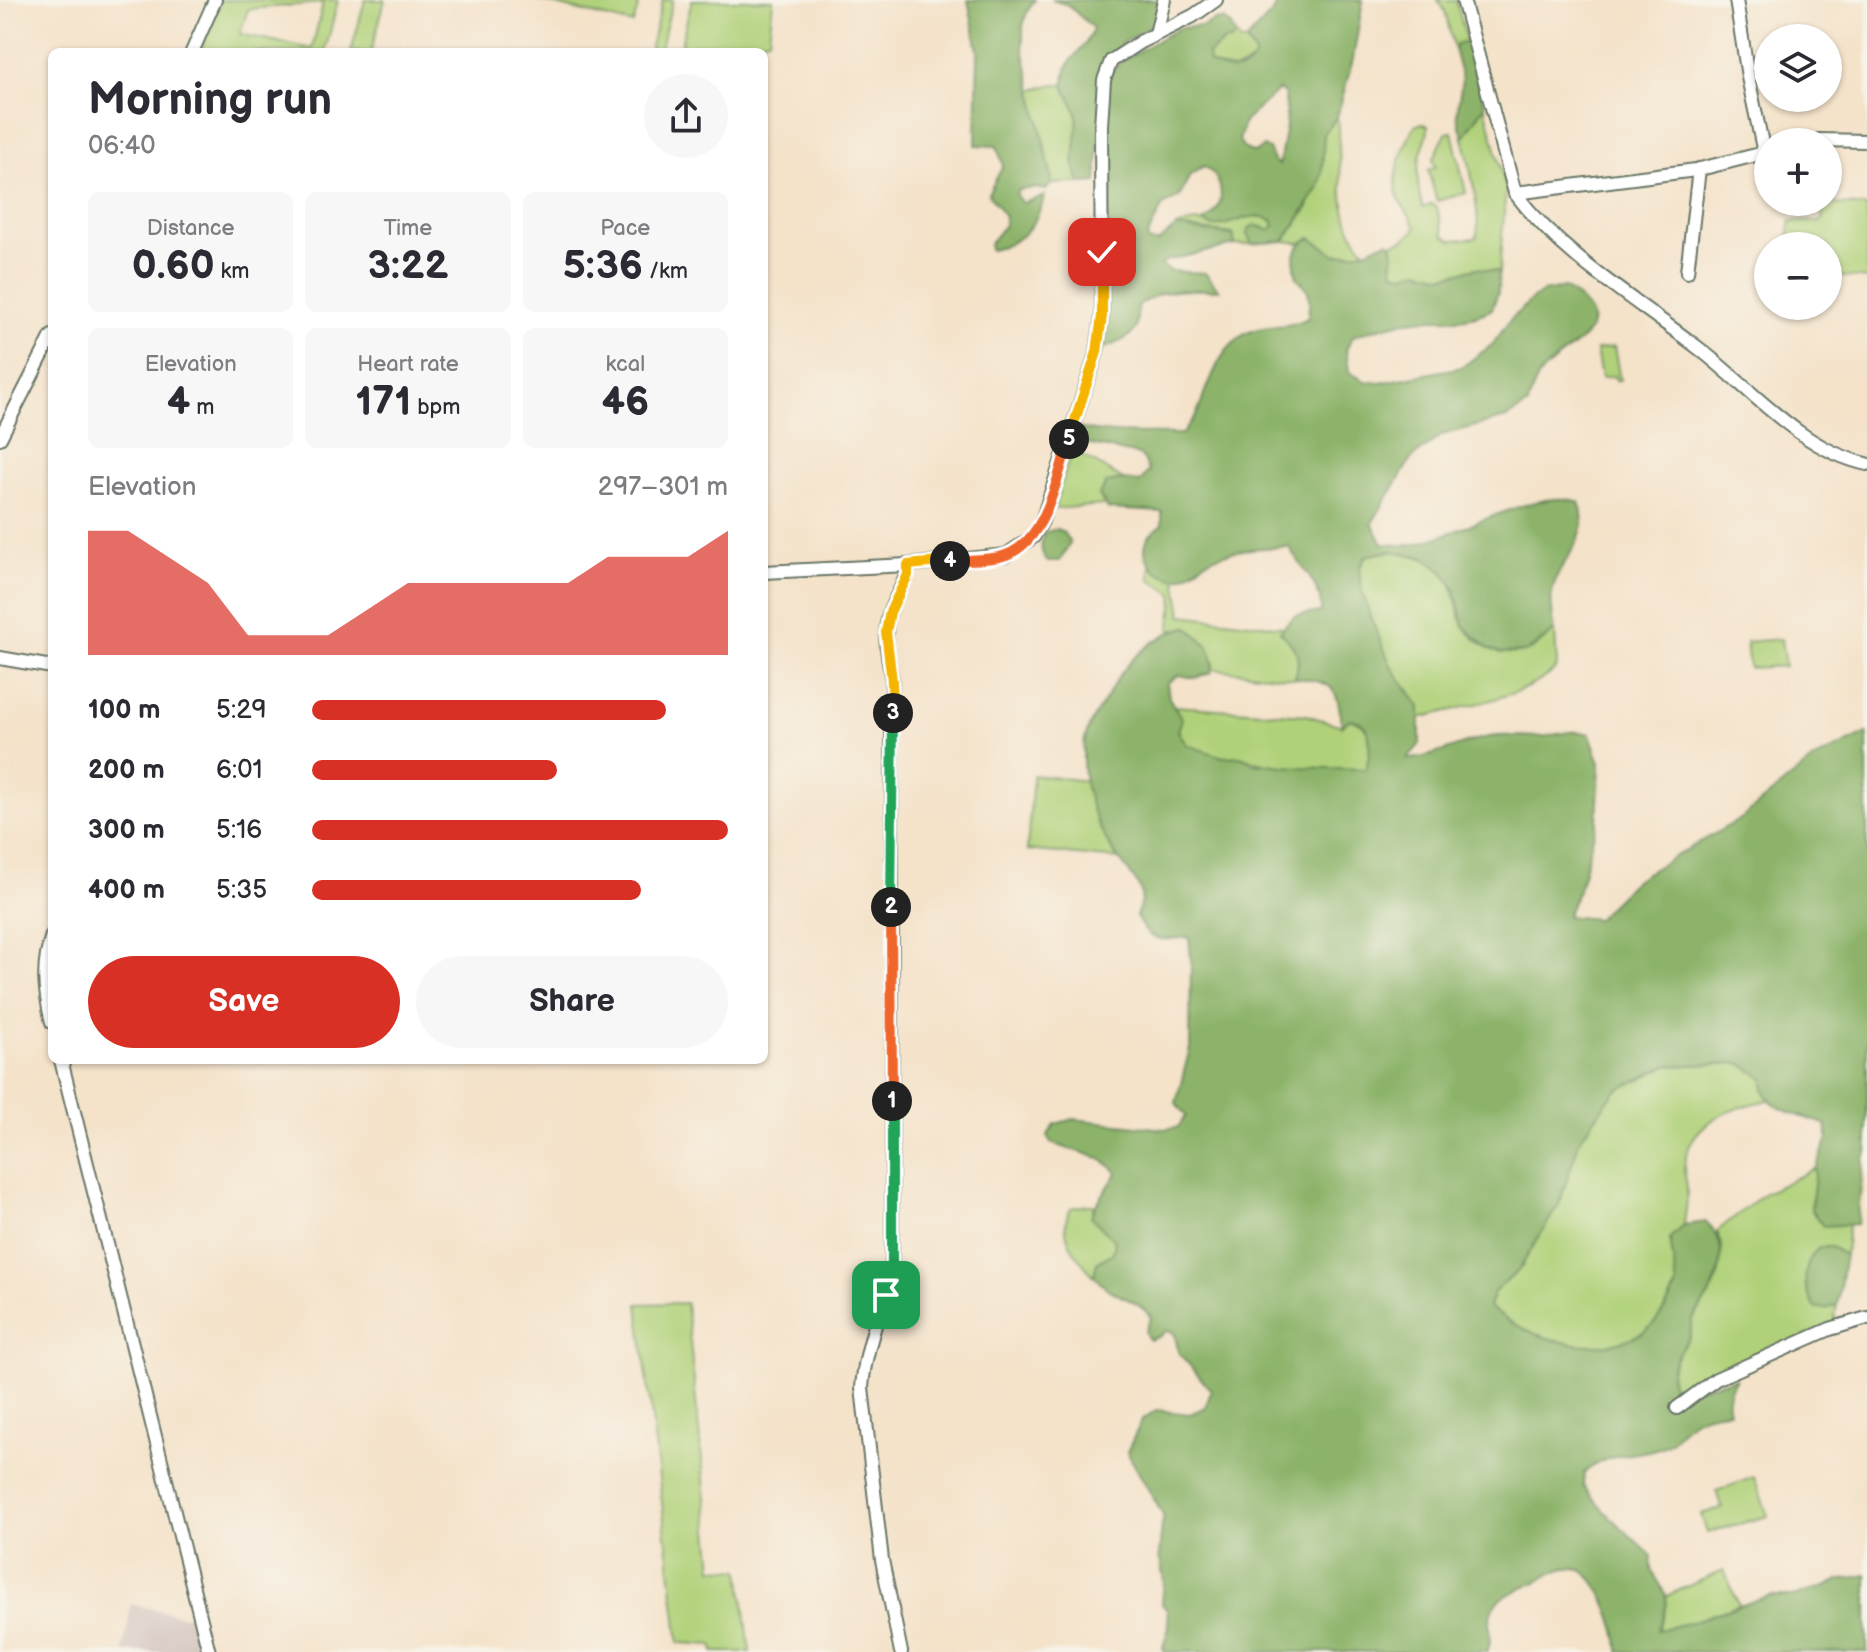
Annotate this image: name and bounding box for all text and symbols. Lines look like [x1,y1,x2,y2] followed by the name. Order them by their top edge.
[1754,24,1842,320] map controls
[1754,24,1842,112] button: layers
[88,74,332,127] text: Morning run
[644,74,728,158] button: share
[1754,128,1842,216] button: +
[88,131,156,162] text: 06:40
[147,215,235,242] text: Distance
[384,215,432,242] text: Time
[600,215,650,242] text: Pace
[1068,218,1136,286] pin
[1080,230,1124,274] icon: check
[1754,232,1842,320] button: −
[132,242,215,290] text: 0.60
[368,242,448,290] text: 3:22
[563,242,643,290] text: 5:36
[215,258,250,285] text: km
[643,258,688,285] text: /km
[145,351,237,378] text: Elevation
[357,351,459,378] text: Heart rate
[606,351,645,378] text: kcal
[167,378,190,426] text: 4
[355,378,411,426] text: 171
[601,378,649,426] text: 46
[190,394,215,421] text: m
[411,394,461,421] text: bpm
[1049,419,1089,459] pin: 5
[1063,425,1075,452] text: 5
[88,472,196,503] text: Elevation
[598,472,728,503] text: 297–301 m
[930,541,970,581] pin: 4
[944,547,956,574] text: 4
[873,693,913,733] pin: 3
[88,695,161,726] text: 100 m
[216,695,267,726] text: 5:29
[887,699,899,726] text: 3
[88,755,165,786] text: 200 m
[216,755,263,786] text: 6:01
[88,815,165,846] text: 300 m
[216,815,262,846] text: 5:16
[88,875,165,906] text: 400 m
[216,875,267,906] text: 5:35
[871,887,911,927] pin: 2
[884,893,898,920] text: 2
[88,956,400,1048] button: Save
[416,956,728,1048] button: Share
[872,1081,912,1121] pin: 1
[887,1087,897,1114] text: 1
[852,1261,920,1329] pin
[864,1273,908,1317] icon: arrive

